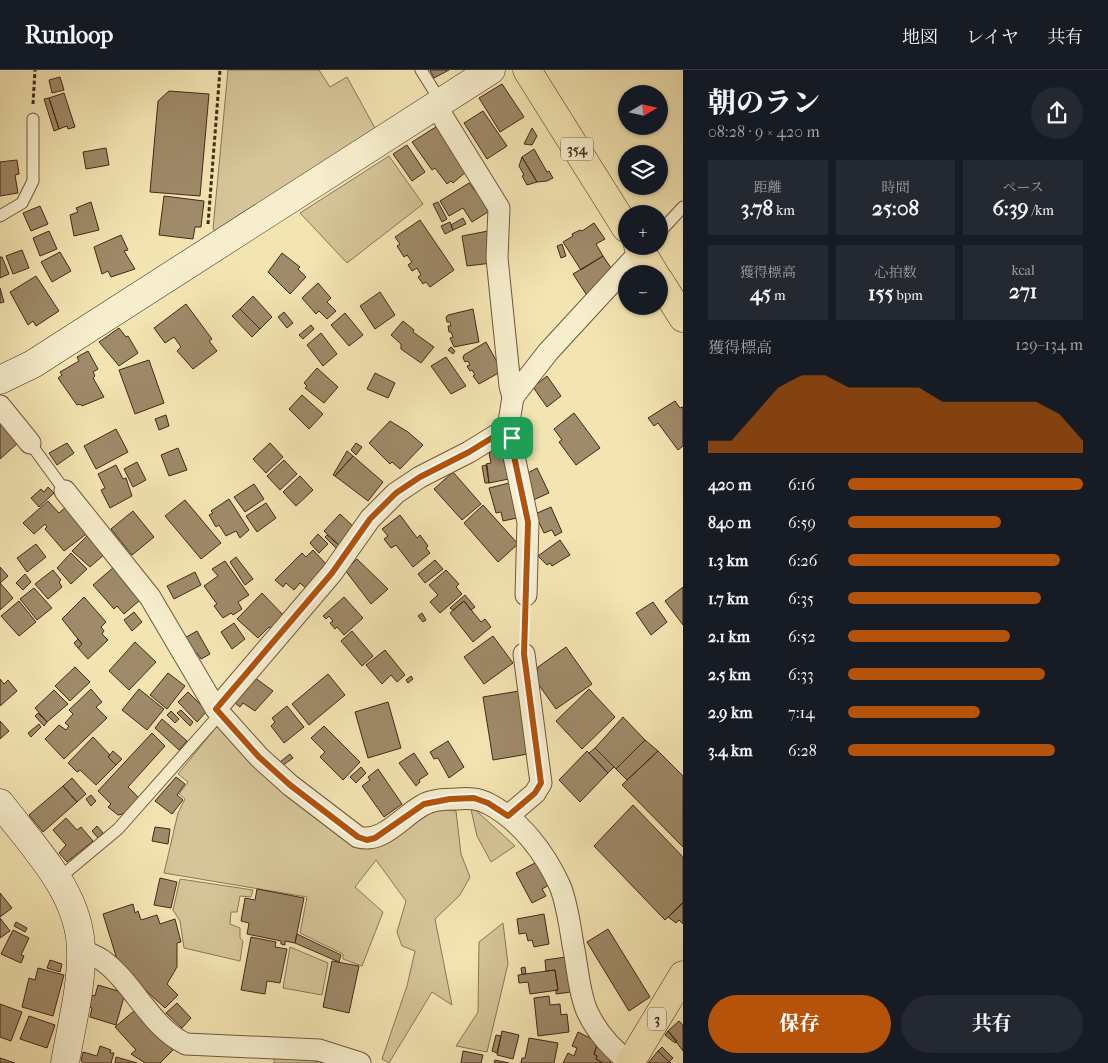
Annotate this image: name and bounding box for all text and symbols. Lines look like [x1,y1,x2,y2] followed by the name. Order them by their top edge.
[25,21,113,49] text: Runloop
[902,27,938,48] text: 地図
[966,27,1019,48] text: レイヤ
[1047,27,1083,48] text: 共有
[618,85,668,135] north arrow
[618,85,668,315] map controls
[708,86,820,119] text: 朝のラン
[1031,87,1083,139] button: share
[708,122,820,141] text: 08:28 · 9 × 420 m
[561,138,593,160] road number: 354
[618,145,668,195] button: layers
[754,179,782,196] text: 距離
[881,179,909,196] text: 時間
[1003,179,1044,196] text: ペース
[741,196,773,220] text: 3.78
[872,196,919,220] text: 25:08
[992,196,1029,220] text: 6:39
[773,202,795,219] text: km
[1029,202,1054,219] text: /km
[618,205,668,255] button: +
[1011,262,1035,279] text: kcal
[740,264,796,281] text: 獲得標高
[874,264,916,281] text: 心拍数
[618,265,668,315] button: −
[1009,279,1037,303] text: 271
[750,281,771,305] text: 45
[868,281,893,305] text: 155
[771,287,786,304] text: m
[893,287,923,304] text: bpm
[1015,335,1083,354] text: 129–134 m
[708,338,772,357] text: 獲得標高
[491,417,533,459] pin
[498,424,526,452] icon: arrive
[708,475,751,494] text: 420 m
[788,475,815,494] text: 6:16
[708,513,751,532] text: 840 m
[788,513,816,532] text: 6:59
[708,551,748,570] text: 1.3 km
[788,551,817,570] text: 6:26
[708,589,749,608] text: 1.7 km
[788,589,814,608] text: 6:35
[708,627,750,646] text: 2.1 km
[788,627,816,646] text: 6:52
[708,665,751,684] text: 2.5 km
[788,665,814,684] text: 6:33
[708,703,752,722] text: 2.9 km
[788,703,815,722] text: 7:14
[708,741,752,760] text: 3.4 km
[788,741,817,760] text: 6:28
[708,995,891,1053] button: 保存
[901,995,1083,1053] button: 共有
[648,1008,666,1031] road number: 3

